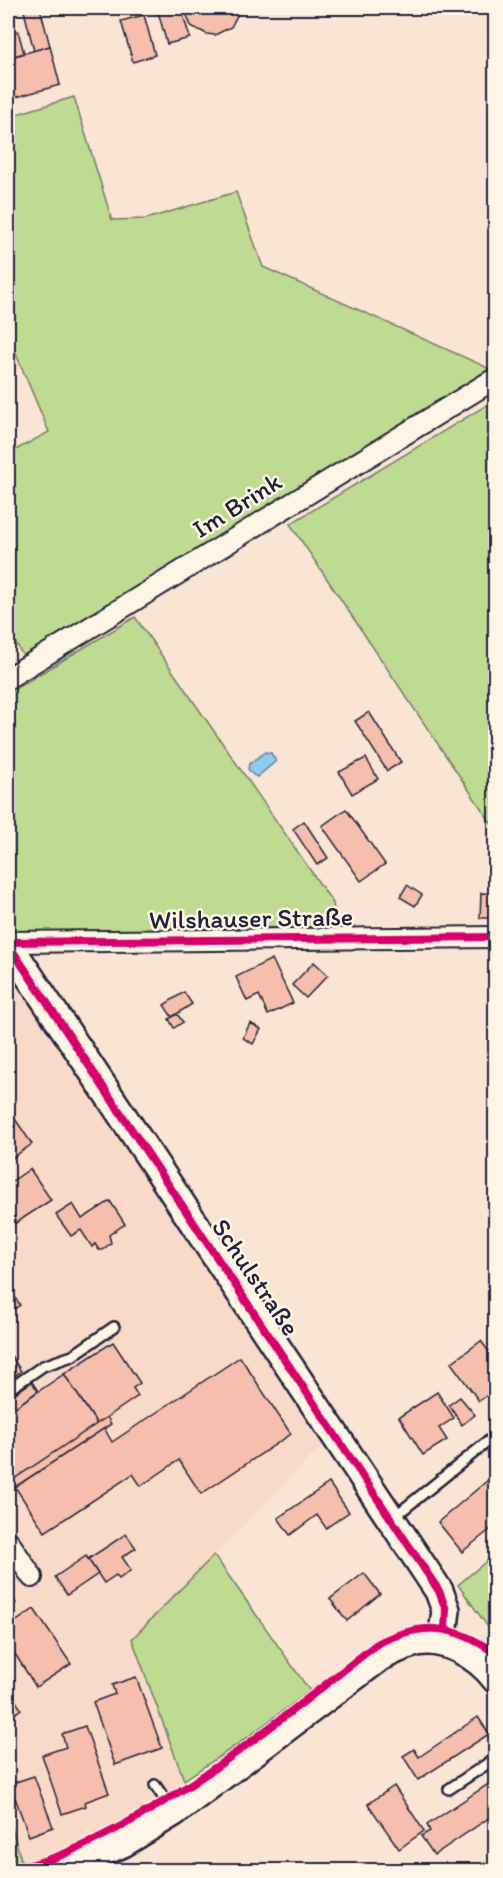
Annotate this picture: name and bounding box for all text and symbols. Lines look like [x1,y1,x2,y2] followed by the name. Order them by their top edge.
[187,465,288,545] street label: Im Brink
[148,900,354,936] street label: Wilshauser Straße
[205,1212,307,1342] street label: Schulstraße

